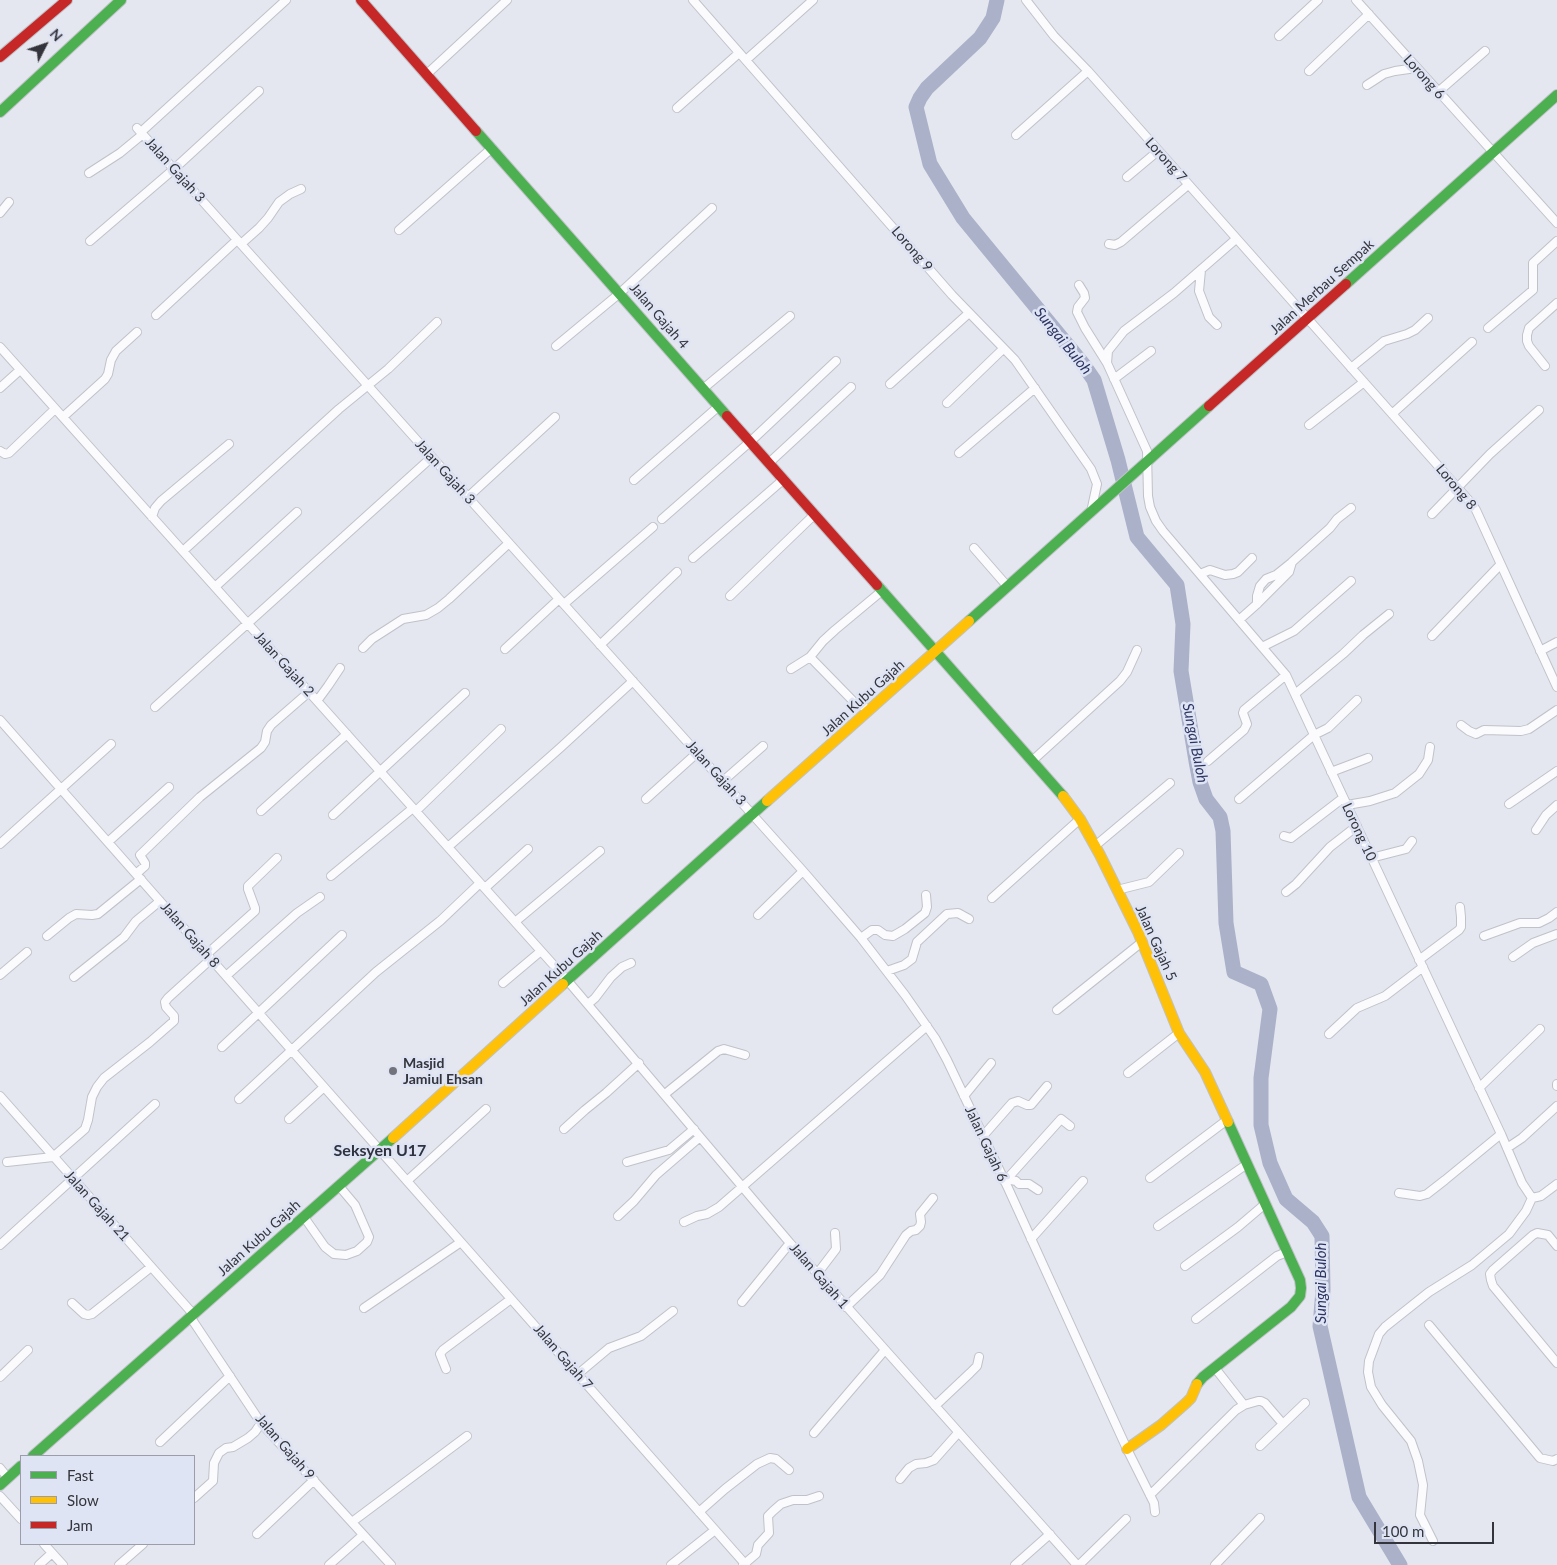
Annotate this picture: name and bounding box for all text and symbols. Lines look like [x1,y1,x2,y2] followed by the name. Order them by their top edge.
[20,20,70,70] north arrow
[47,25,67,44] text: N
[1400,51,1448,103] street label: Lorong 6
[142,134,208,206] street label: Jalan Gajah 3
[1142,134,1190,186] street label: Lorong 7
[888,223,936,275] street label: Lorong 9
[1267,236,1377,338] street label: Jalan Merbau Sempak
[626,280,692,352] street label: Jalan Gajah 4
[1031,304,1095,378] water label: Sungai Buloh
[412,436,478,508] street label: Jalan Gajah 3
[1432,461,1480,513] street label: Lorong 8
[251,628,317,700] street label: Jalan Gajah 2
[818,656,908,740] street label: Jalan Kubu Gajah
[1178,702,1212,784] water label: Sungai Buloh
[683,737,749,809] street label: Jalan Gajah 3
[1338,800,1380,864] street label: Lorong 10
[157,899,223,971] street label: Jalan Gajah 8
[1132,902,1180,984] street label: Jalan Gajah 5
[516,926,606,1010] street label: Jalan Kubu Gajah
[403,1055,483,1088] place label: Masjid Jamiul Ehsan
[387,1065,399,1077] marker: Masjid Jamiul Ehsan
[961,1104,1011,1184] street label: Jalan Gajah 6
[334,1141,426,1161] district label: Seksyen U17
[61,1167,133,1245] street label: Jalan Gajah 21
[214,1196,304,1280] street label: Jalan Kubu Gajah
[786,1240,852,1312] street label: Jalan Gajah 1
[1312,1243,1330,1323] water label: Sungai Buloh
[530,1321,596,1393] street label: Jalan Gajah 7
[252,1411,318,1483] street label: Jalan Gajah 9
[20,1455,195,1545] legend
[67,1466,94,1484] text: Fast
[67,1491,99,1509] text: Slow
[1377,1512,1497,1544] scale bar
[67,1516,93,1534] text: Jam
[1382,1522,1424,1540] text: 100 m

